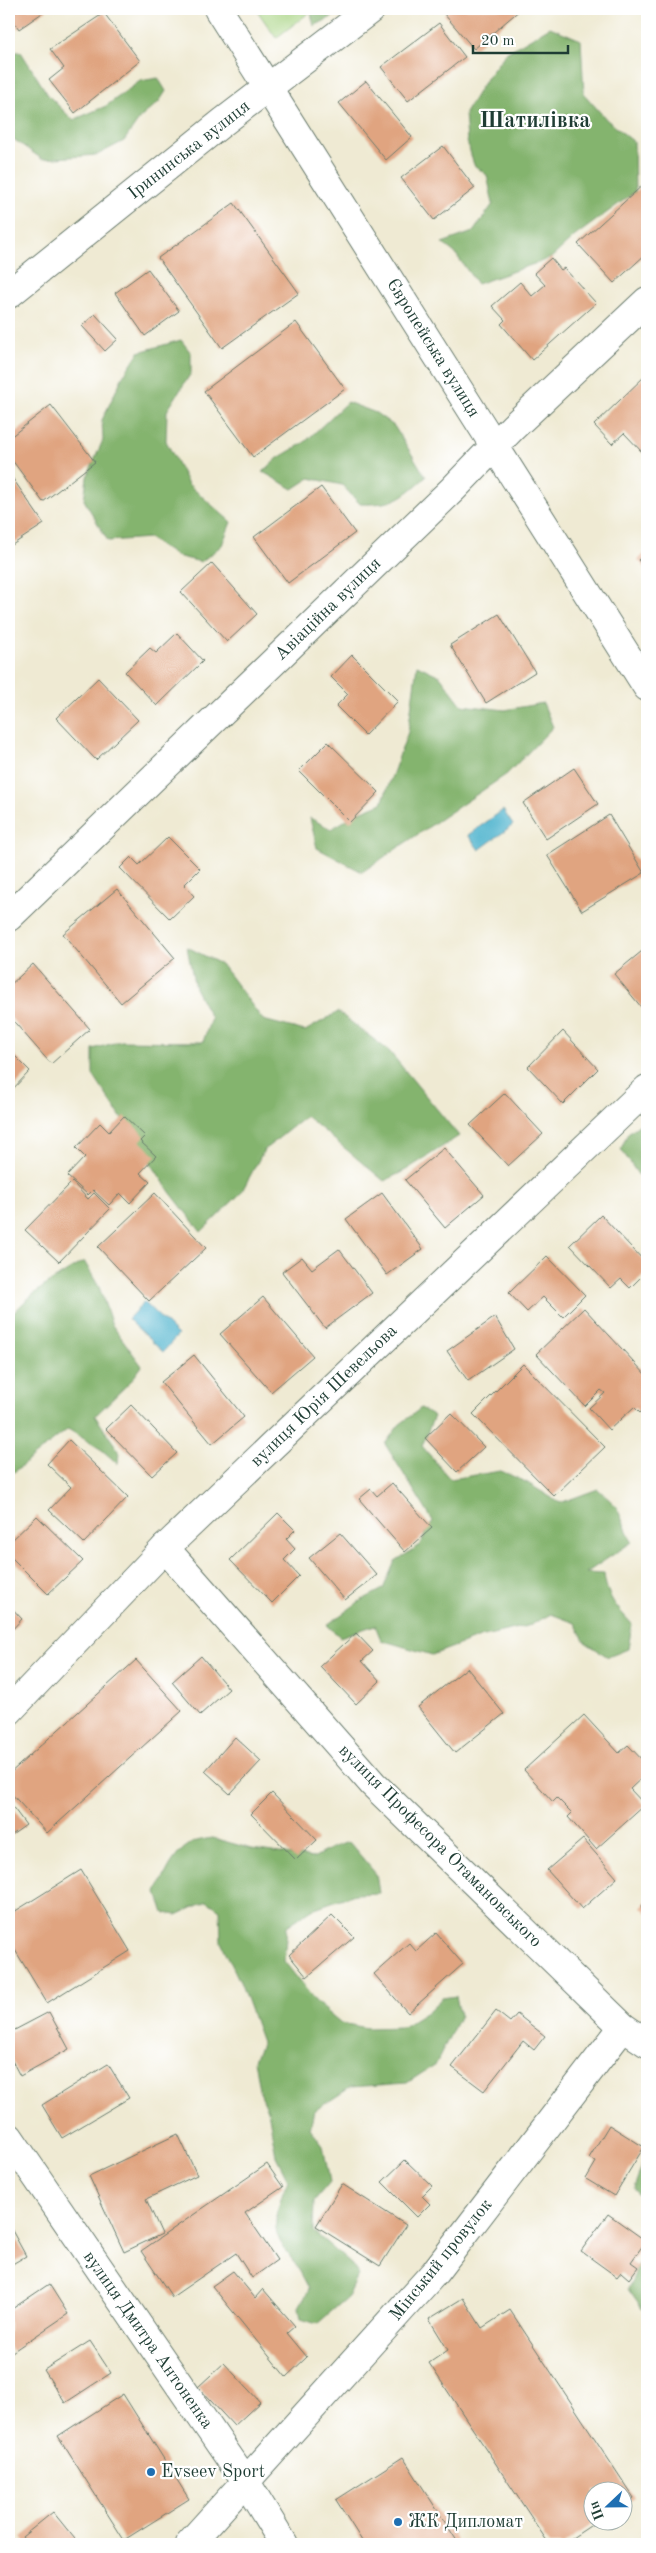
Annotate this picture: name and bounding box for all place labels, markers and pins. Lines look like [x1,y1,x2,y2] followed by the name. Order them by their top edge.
[161,2463,265,2481] place label: Evseev Sport
[145,2466,157,2478] marker: Evseev Sport
[408,2513,523,2531] place label: ЖК Дипломат
[392,2516,404,2528] marker: ЖК Дипломат

